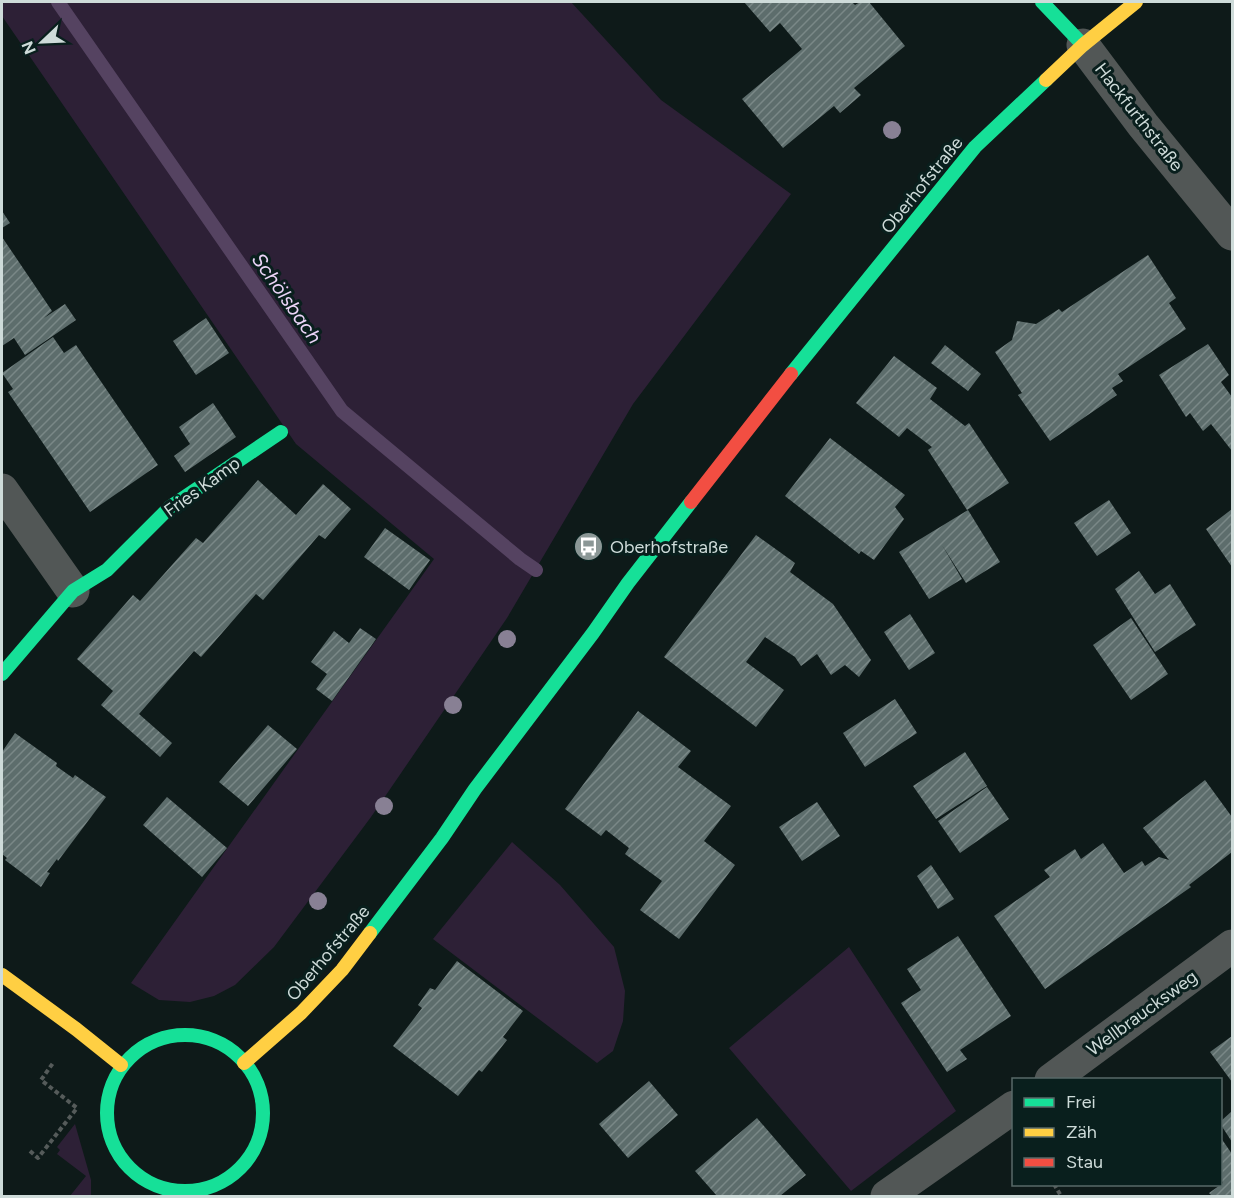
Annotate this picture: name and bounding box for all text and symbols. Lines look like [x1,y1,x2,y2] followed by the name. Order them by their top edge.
[12,12,72,72] north arrow
[17,38,40,57] text: N
[1090,59,1188,176] street label: Hackfurthstraße
[876,132,968,238] street label: Oberhofstraße
[247,248,327,348] water label: Schölsbach
[160,452,244,522] street label: Fries Kamp
[573,531,605,563] bus stop icon: Oberhofstraße
[610,536,728,558] place label: Oberhofstraße
[282,901,374,1005] street label: Oberhofstraße
[1082,966,1202,1060] street label: Wellbraucksweg
[1012,1078,1222,1186] legend
[1066,1091,1096,1113] text: Frei
[1066,1121,1097,1143] text: Zäh
[1066,1151,1103,1173] text: Stau

